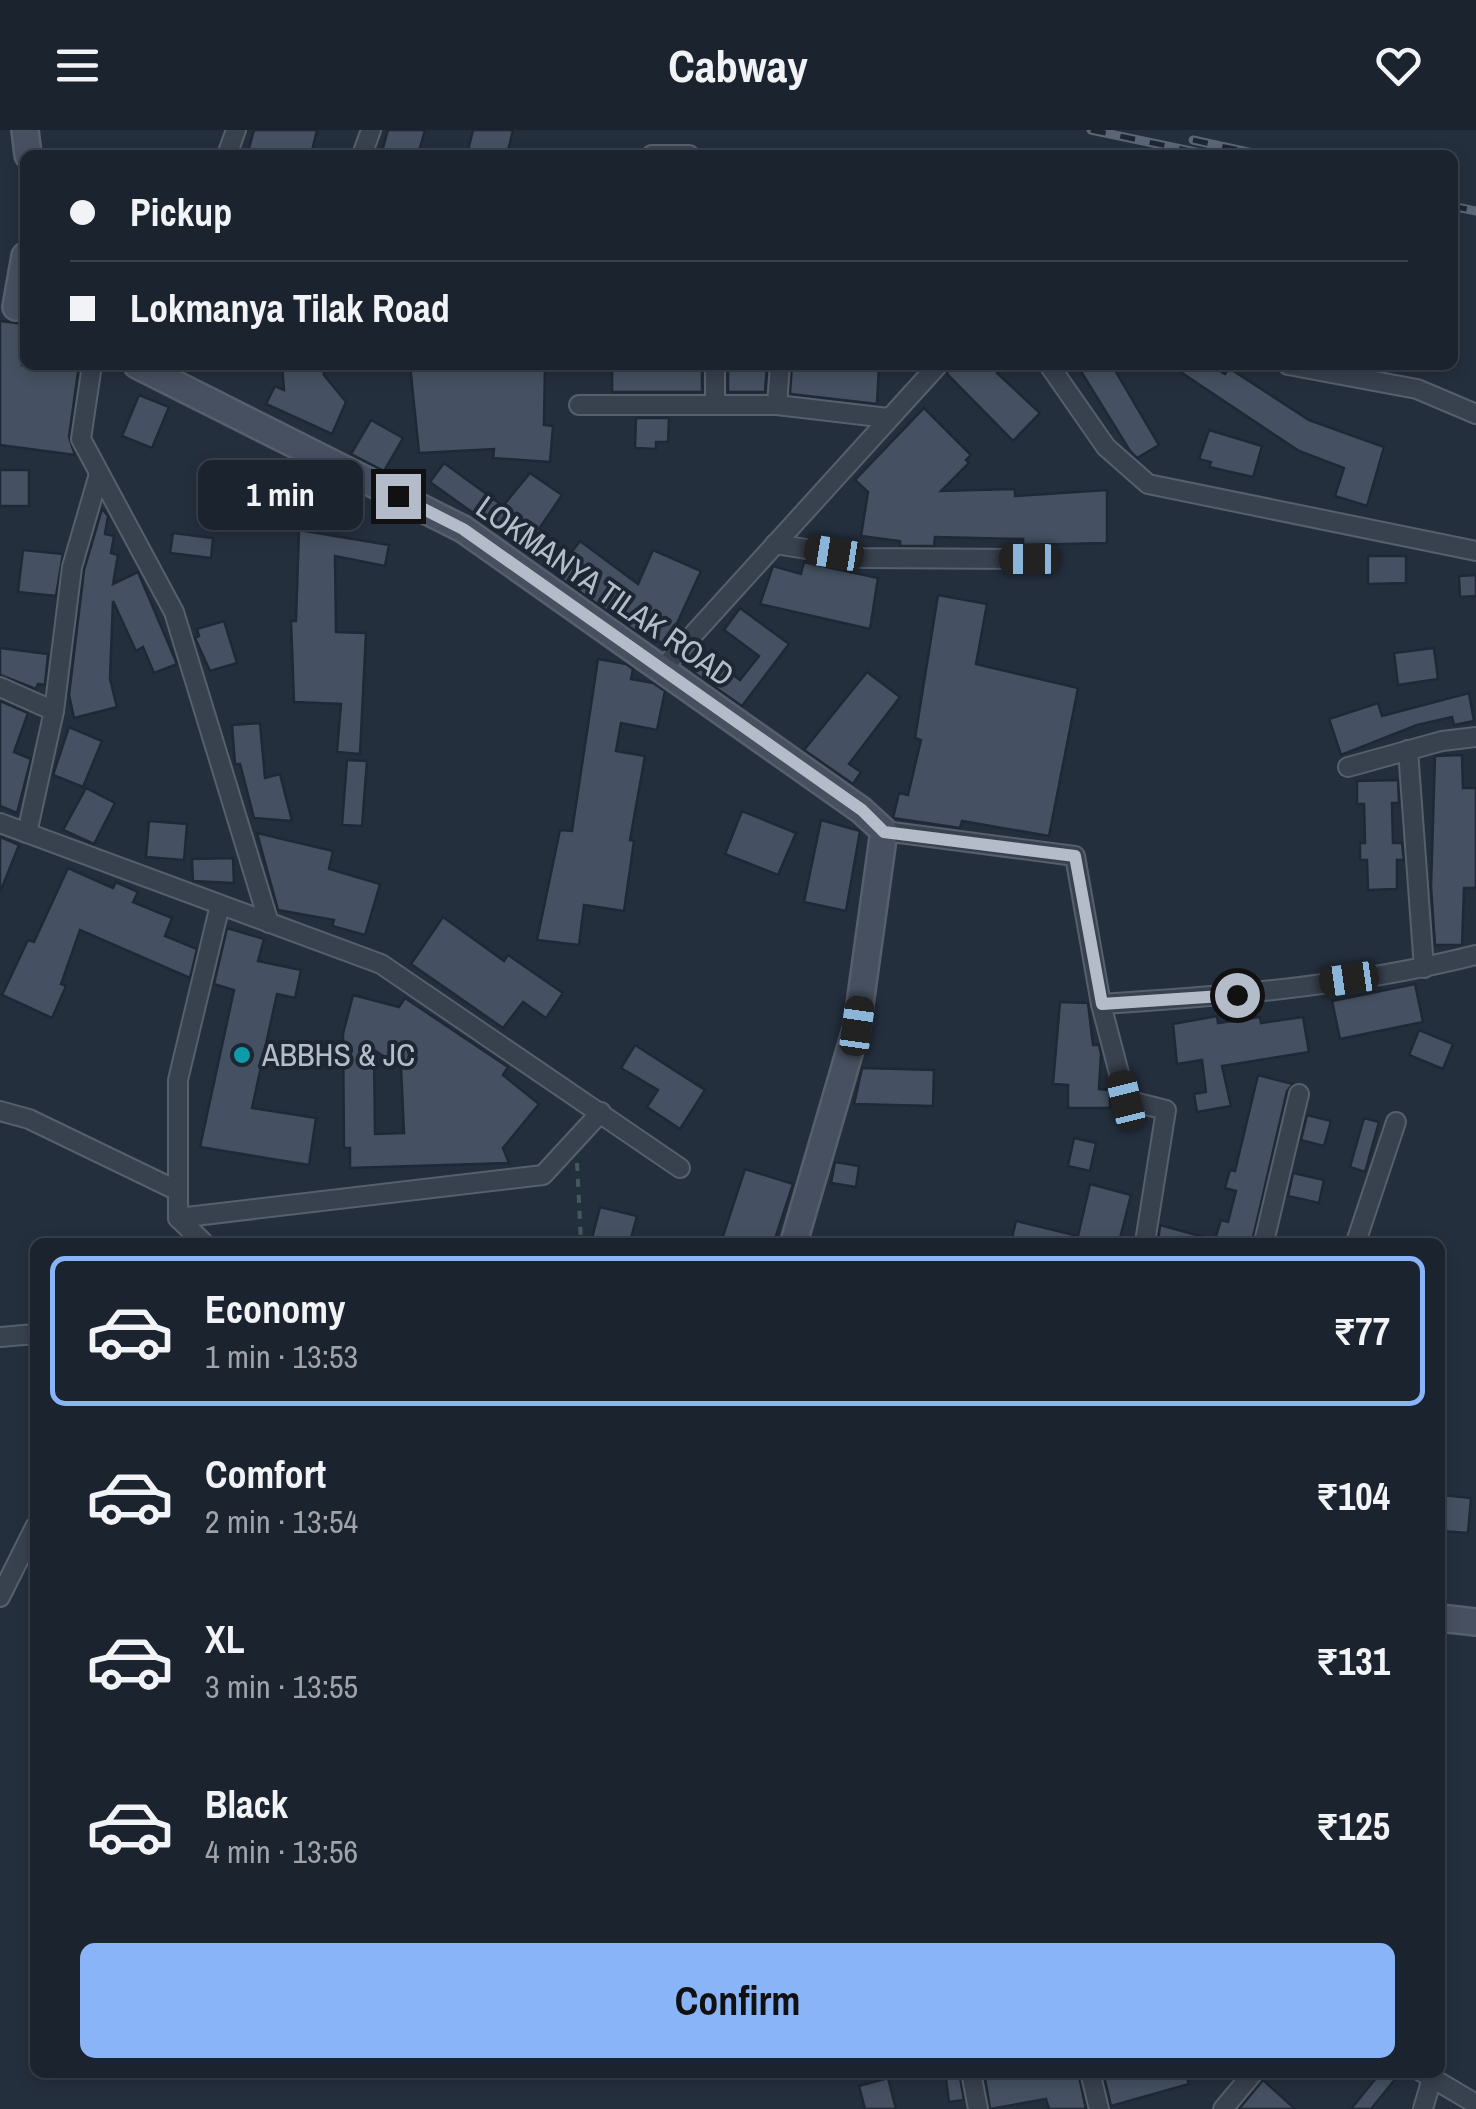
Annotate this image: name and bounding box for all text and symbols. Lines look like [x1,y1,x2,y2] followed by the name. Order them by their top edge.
[668,35,808,96] text: Cabway
[50,38,105,93] icon: menu
[1371,38,1426,93] icon: heart
[130,187,232,238] text: Pickup
[130,283,450,334] text: Lokmanya Tilak Road
[198,461,363,531] callout: 1 min
[246,473,315,516] text: 1 min
[376,474,421,519] route end
[468,485,743,696] street label: LOKMANYA TILAK ROAD
[802,533,866,573] car
[999,544,1059,574] car
[1317,960,1381,998] car
[1215,973,1260,1018] route start
[838,994,876,1058] car
[261,1033,415,1076] place label: ABBHS & JC
[231,1044,253,1066] marker: ABBHS & JC
[1104,1067,1148,1133] car
[205,1284,345,1335] text: Economy
[85,1286,175,1376] icon: car
[1333,1306,1390,1357] text: ₹77
[205,1335,358,1378] text: 1 min · 13:53
[205,1449,326,1500] text: Comfort
[85,1451,175,1541] icon: car
[1316,1471,1390,1522] text: ₹104
[205,1500,358,1543] text: 2 min · 13:54
[205,1614,245,1665] text: XL
[85,1616,175,1706] icon: car
[1316,1636,1390,1687] text: ₹131
[205,1665,358,1708] text: 3 min · 13:55
[205,1779,288,1830] text: Black
[85,1781,175,1871] icon: car
[1316,1801,1390,1852] text: ₹125
[205,1830,358,1873] text: 4 min · 13:56
[80,1943,1395,2058] button: Confirm

